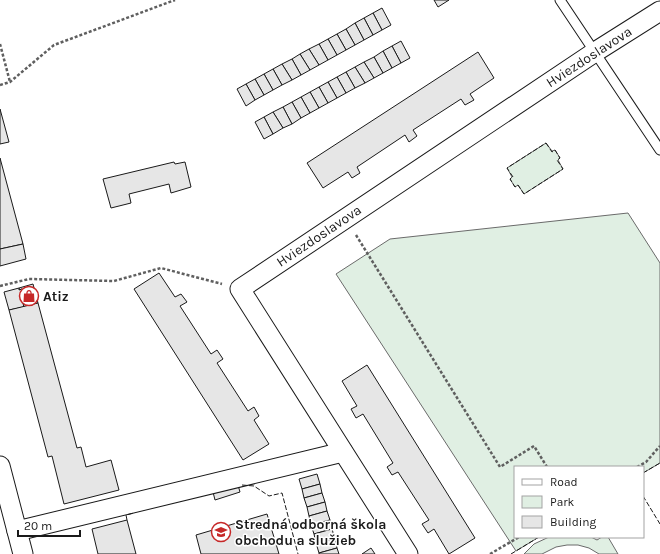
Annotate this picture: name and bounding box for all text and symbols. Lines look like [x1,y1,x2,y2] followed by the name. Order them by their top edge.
[543,23,635,91] street label: Hviezdoslavova
[273,201,365,271] street label: Hviezdoslavova
[18,285,40,307] shop icon: Atiz
[43,288,69,305] place label: Atiz
[514,466,644,538] legend
[550,475,578,489] text: Road
[550,495,575,509] text: Park
[18,512,80,538] scale bar
[550,515,597,529] text: Building
[235,516,386,549] place label: Stredná odborná škola obchodu a služieb
[24,519,52,533] text: 20 m
[210,521,232,543] school or university icon: Stredná odborná škola obchodu a služieb

